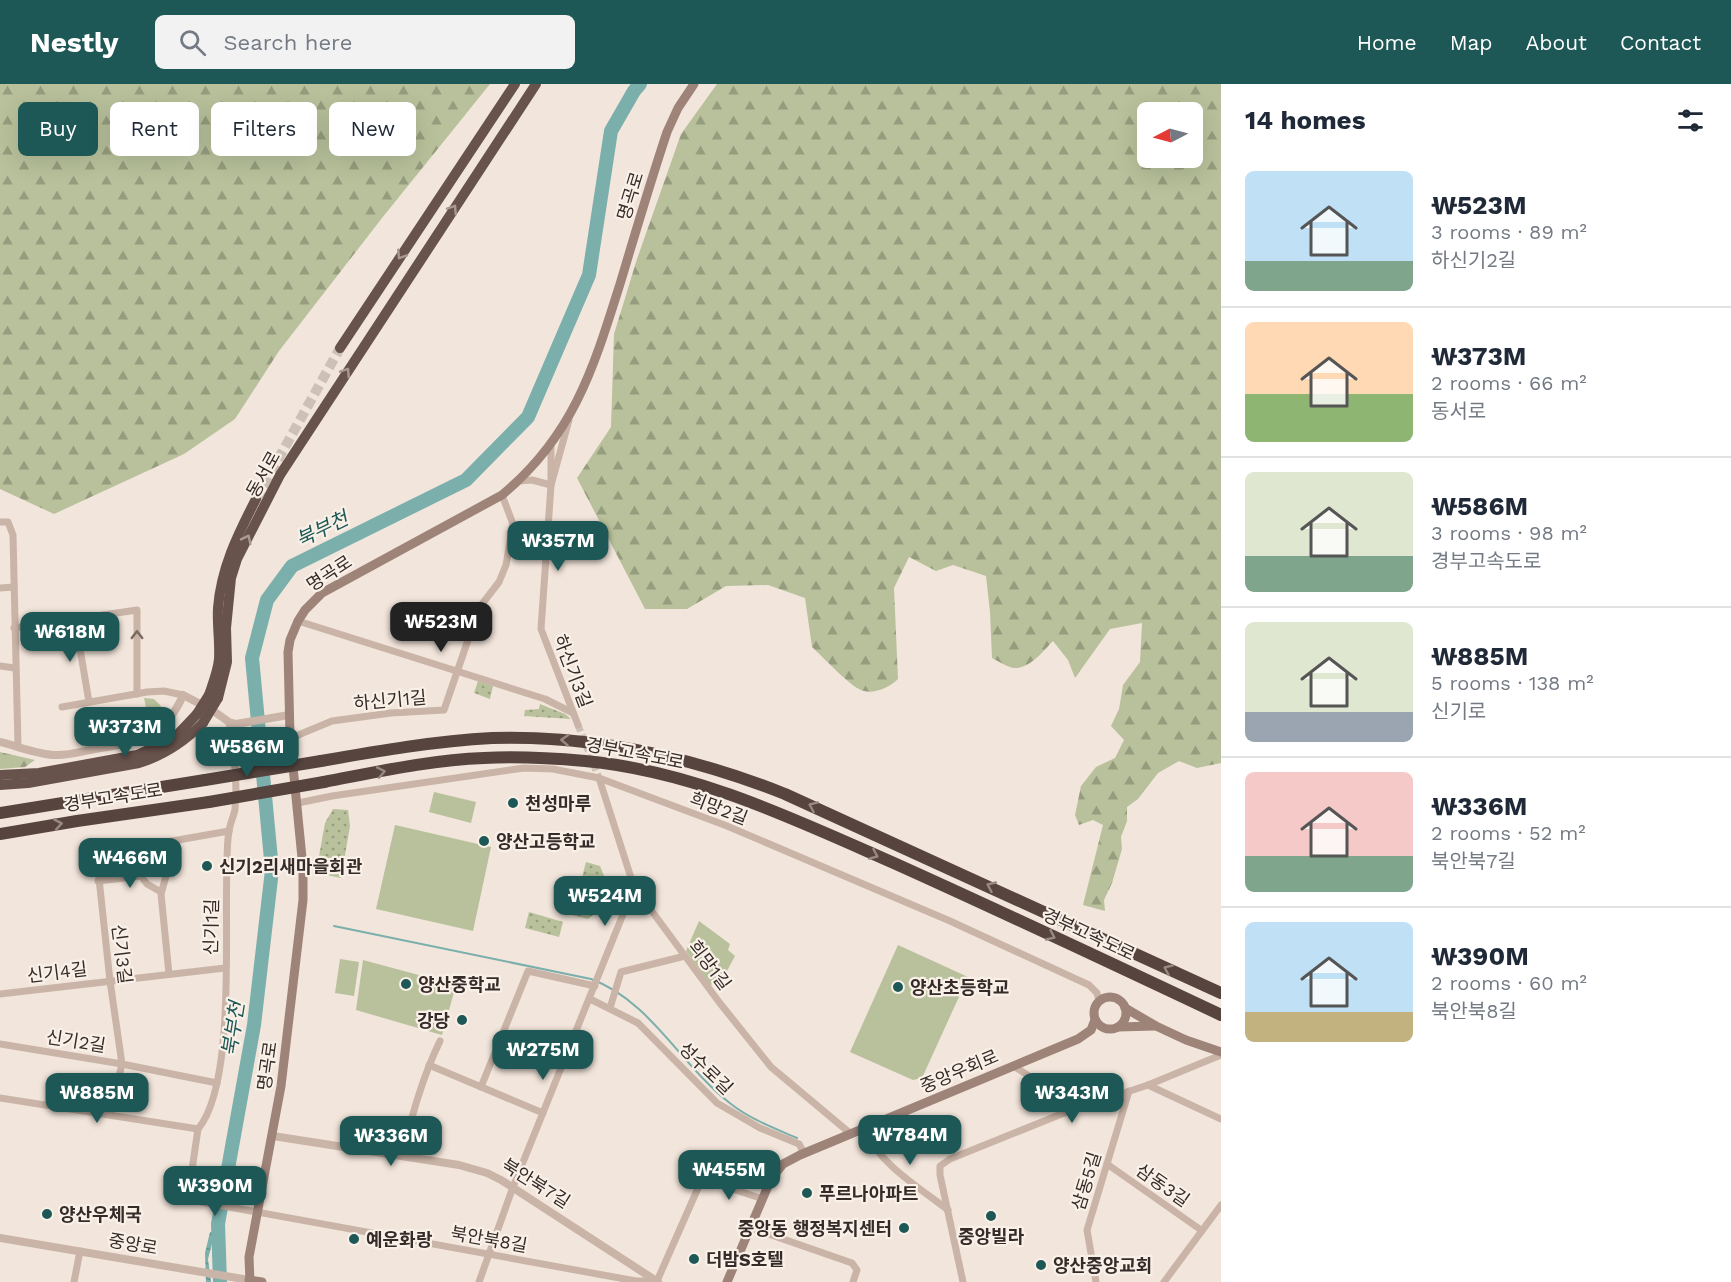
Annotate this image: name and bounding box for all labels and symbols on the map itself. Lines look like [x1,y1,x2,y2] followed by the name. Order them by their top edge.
[1137,102,1203,168] north arrow
[613,169,647,223] street label: 명곡로
[446,205,457,216] one-way arrow
[397,249,409,259] one-way arrow
[339,368,351,378] one-way arrow
[242,447,284,501] street label: 동서로
[292,505,354,552] water label: 북부천
[516,521,600,572] pin: ₩357M
[239,535,251,546] one-way arrow
[302,551,356,595] street label: 명곡로
[399,602,483,653] pin: ₩523M
[28,612,112,663] pin: ₩618M
[131,631,143,640] one-way arrow
[549,631,597,711] street label: 하신기3길
[353,686,427,714] street label: 하신기1길
[83,707,167,758] pin: ₩373M
[205,727,289,778] pin: ₩586M
[584,733,686,773] street label: 경부고속도로
[561,734,570,747] one-way arrow
[376,766,386,779] one-way arrow
[62,779,164,815] street label: 경부고속도로
[687,787,751,829] street label: 희망2길
[525,793,591,814] place label: 천성마루
[506,796,520,810] marker: 천성마루
[809,801,820,813] one-way arrow
[52,818,62,831] one-way arrow
[496,831,595,852] place label: 양산고등학교
[477,834,491,848] marker: 양산고등학교
[88,838,172,889] pin: ₩466M
[868,847,879,859] one-way arrow
[219,856,363,877] place label: 신기2리새마을회관
[200,859,214,873] marker: 신기2리새마을회관
[563,876,647,927] pin: ₩524M
[986,882,997,894] one-way arrow
[200,898,222,956] street label: 신기1길
[1040,903,1138,965] street label: 경부고속도로
[108,923,136,985] street label: 신기3길
[1045,928,1056,940] one-way arrow
[685,936,735,994] street label: 희망1길
[26,958,88,986] street label: 신기4길
[1163,964,1174,976] one-way arrow
[418,974,501,995] place label: 양산중학교
[399,977,413,991] marker: 양산중학교
[910,977,1009,998] place label: 양산초등학교
[891,980,905,994] marker: 양산초등학교
[217,997,250,1058] water label: 북부천
[417,1010,450,1031] place label: 강당
[455,1013,469,1027] marker: 강당
[45,1026,107,1056] street label: 신기2길
[501,1030,585,1081] pin: ₩275M
[675,1037,737,1099] street label: 성수로길
[253,1040,281,1092] street label: 명곡로
[917,1045,1001,1097] street label: 중앙우회로
[55,1073,139,1124] pin: ₩885M
[1030,1073,1114,1124] pin: ₩343M
[868,1115,952,1166] pin: ₩784M
[349,1116,433,1167] pin: ₩336M
[1067,1149,1105,1213] street label: 삼동5길
[687,1150,771,1201] pin: ₩455M
[498,1154,574,1212] street label: 북안북7길
[1132,1159,1194,1211] street label: 삼동3길
[173,1166,257,1217] pin: ₩390M
[819,1183,918,1204] place label: 푸르나아파트
[800,1186,814,1200] marker: 푸르나아파트
[59,1204,142,1225] place label: 양산우체국
[40,1207,54,1221] marker: 양산우체국
[984,1209,998,1223] marker: 중앙빌라
[738,1218,892,1239] place label: 중앙동 행정복지센터
[897,1221,911,1235] marker: 중앙동 행정복지센터
[449,1222,529,1256] street label: 북안북8길
[958,1226,1025,1247] place label: 중앙빌라
[107,1229,159,1259] street label: 중앙로
[366,1229,433,1250] place label: 예운화랑
[347,1232,361,1246] marker: 예운화랑
[706,1249,784,1270] place label: 더밤S호텔
[687,1252,701,1266] marker: 더밤S호텔
[1053,1255,1152,1276] place label: 양산중앙교회
[1034,1258,1048,1272] marker: 양산중앙교회

